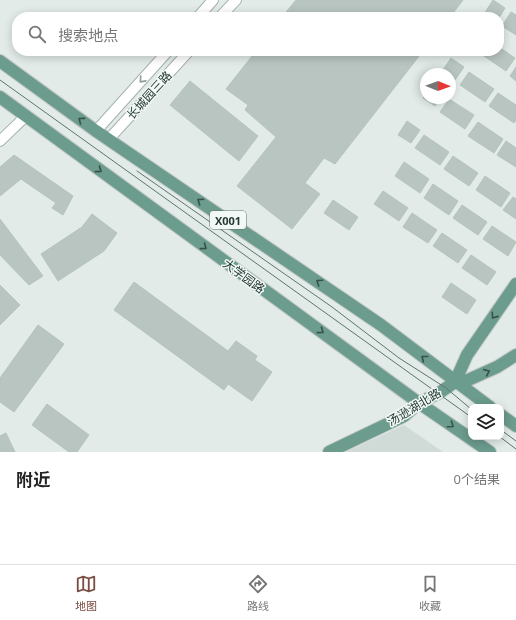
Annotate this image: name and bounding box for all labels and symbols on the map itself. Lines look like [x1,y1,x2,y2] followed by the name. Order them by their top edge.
[123,67,175,123] street label: 长城园三路
[420,68,456,104] north arrow
[139,75,146,83] one-way arrow
[78,117,85,124] one-way arrow
[95,165,102,172] one-way arrow
[197,198,204,206] one-way arrow
[210,211,246,229] road number: X001
[200,242,207,249] one-way arrow
[220,255,268,297] street label: 大学园路
[316,279,323,287] one-way arrow
[492,312,499,319] one-way arrow
[316,327,323,334] one-way arrow
[422,356,429,363] one-way arrow
[483,369,490,377] one-way arrow
[384,384,444,430] street label: 汤逊湖北路
[447,420,454,427] one-way arrow

